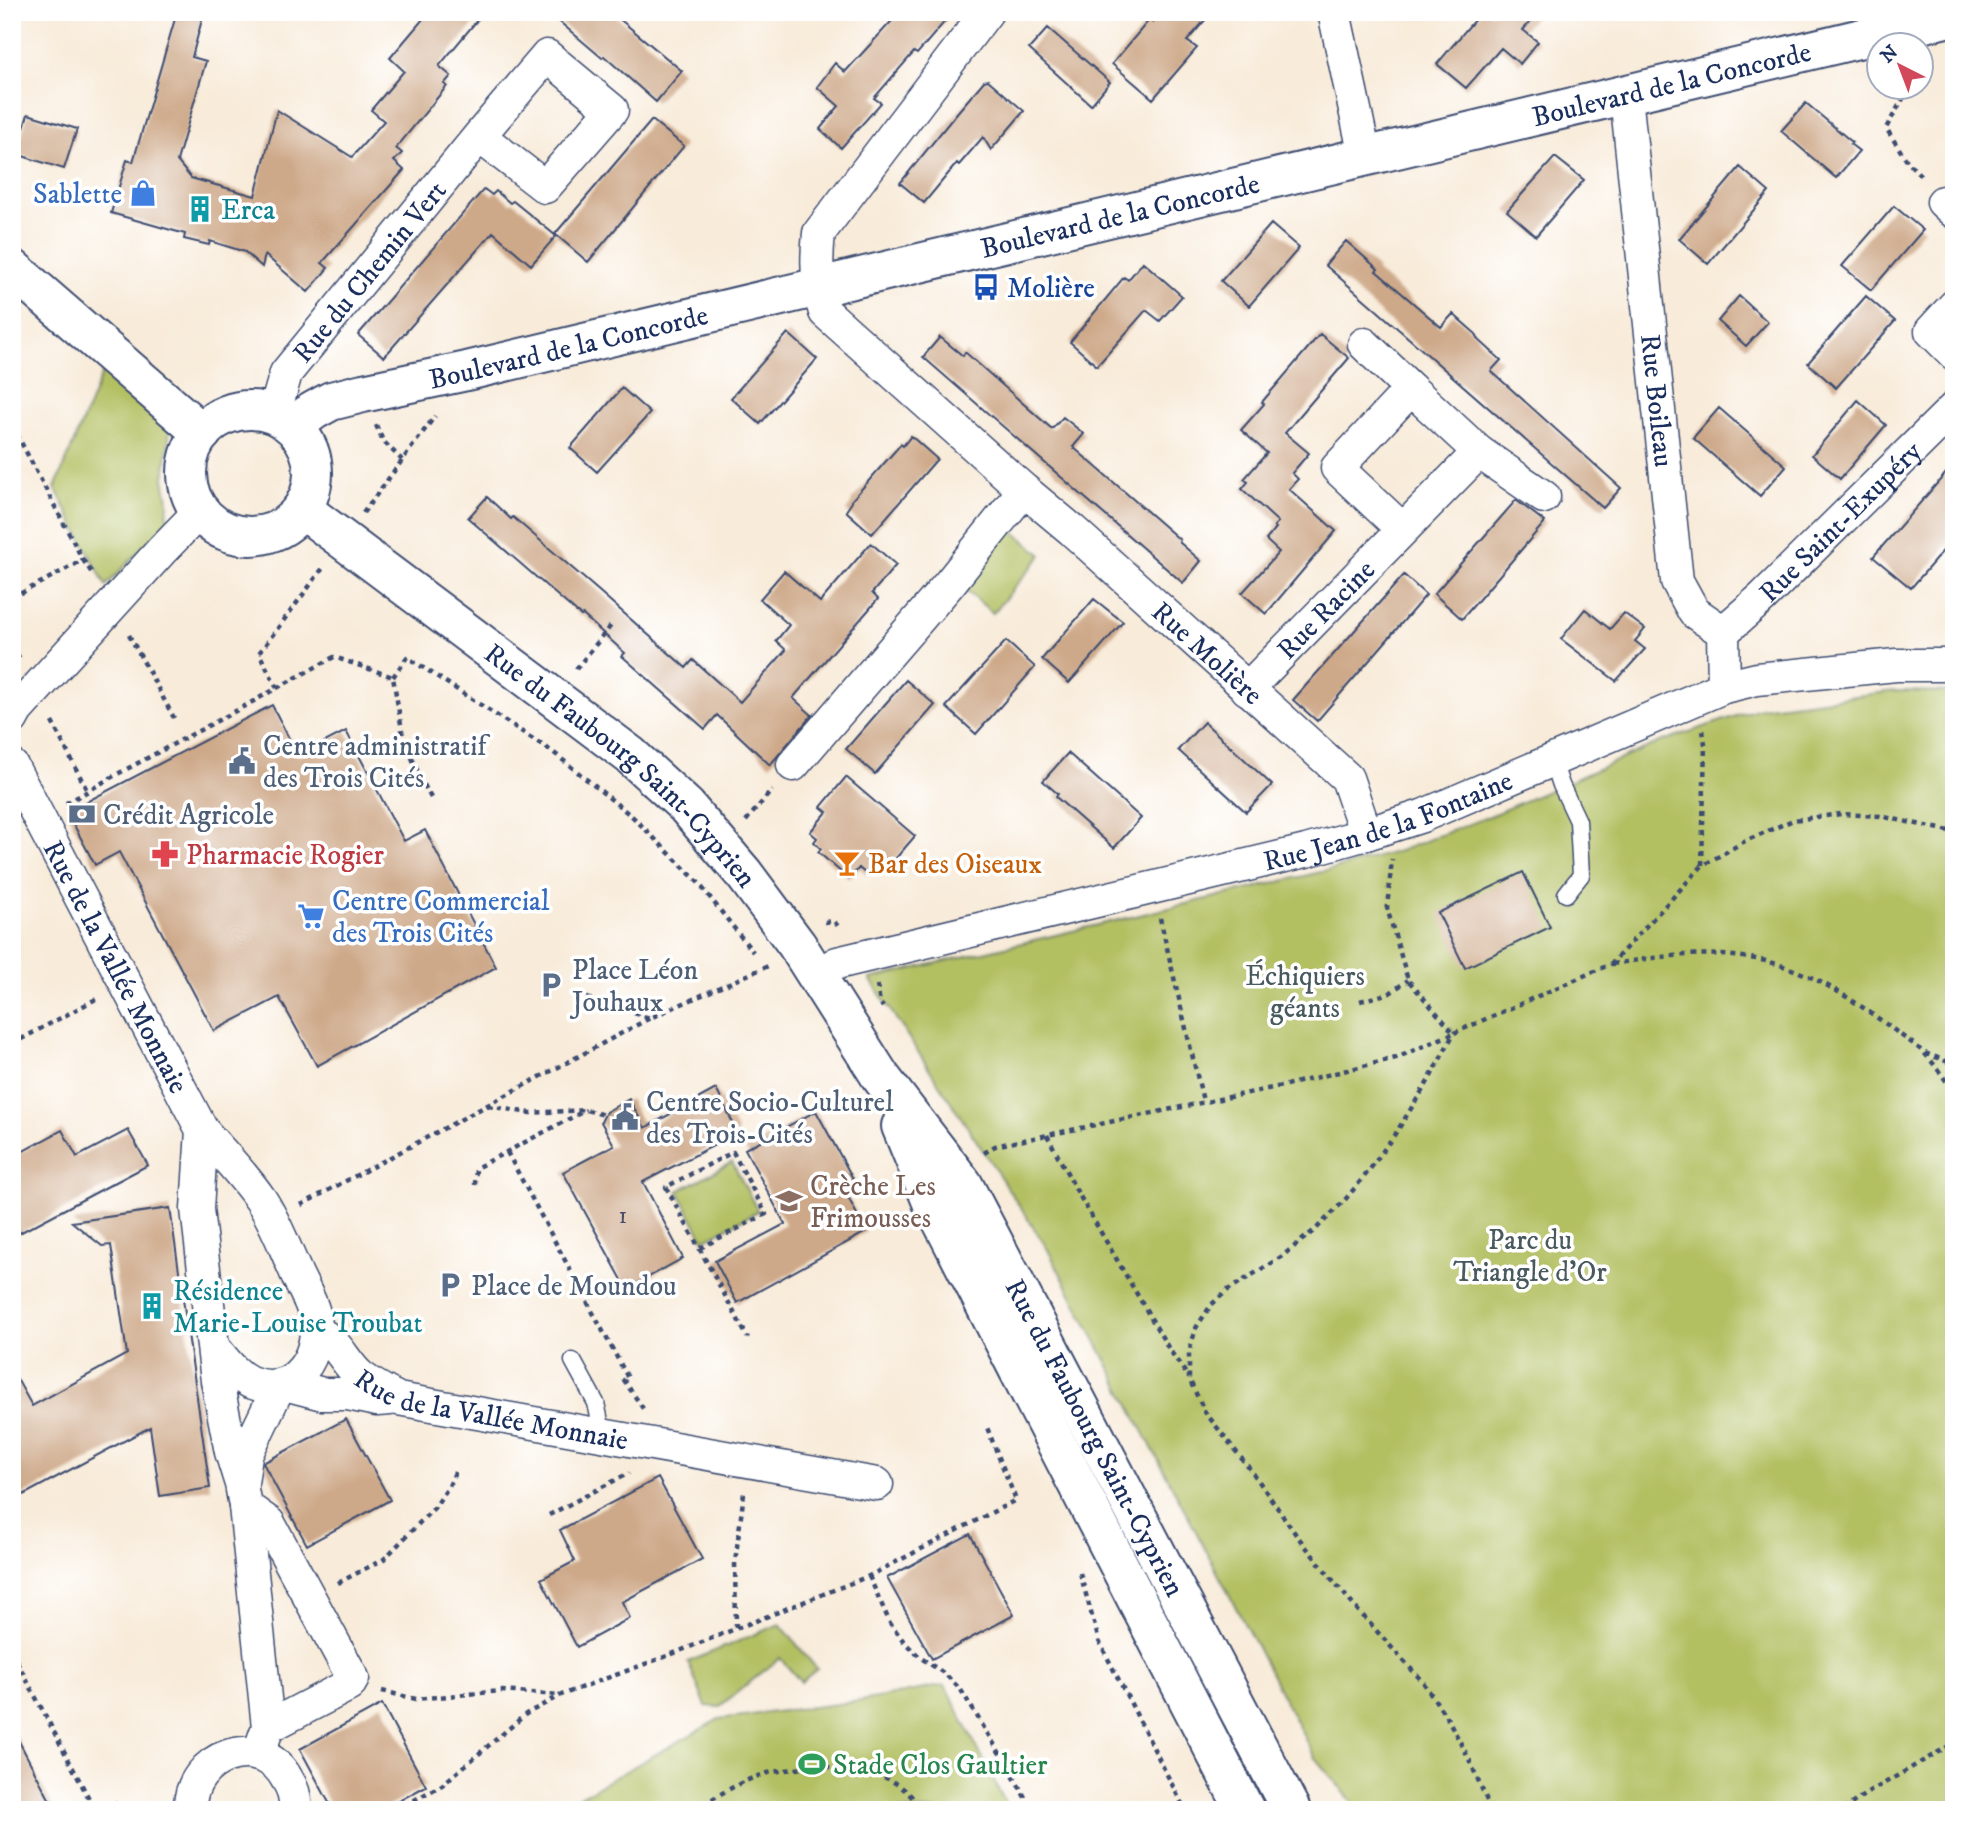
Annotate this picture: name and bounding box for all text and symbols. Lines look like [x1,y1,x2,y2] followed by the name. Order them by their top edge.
[1864,32,1934,102] north arrow
[1529,35,1815,135] street label: Boulevard de la Concorde
[1876,40,1903,68] text: N
[977,166,1263,267] street label: Boulevard de la Concorde
[286,174,454,370] street label: Rue du Chemin Vert
[33,177,122,212] place label: Sablette
[128,178,158,208] shop icon: Sablette
[221,193,275,228] place label: Erca
[185,194,215,224] building icon: Erca
[1007,271,1095,306] place label: Molière
[971,272,1001,302] bus stop icon: Molière
[426,298,712,398] street label: Boulevard de la Concorde
[1632,332,1681,469] street label: Rue Boileau
[1752,434,1930,610] street label: Rue Saint-Exupéry
[1270,553,1383,667] street label: Rue Racine
[1144,595,1270,713] street label: Rue Molière
[477,636,764,895] street label: Rue du Faubourg Saint-Cyprien
[263,729,490,796] place label: Centre administratif des Trois Cités
[227,746,257,776] public building icon: Centre administratif des Trois Cités
[1260,763,1518,880] street label: Rue Jean de la Fontaine
[103,798,274,833] place label: Crédit Agricole
[67,799,97,829] bank icon: Crédit Agricole
[35,835,196,1099] street label: Rue de la Vallée Monnaie
[186,838,385,873] place label: Pharmacie Rogier
[150,839,180,869] pharmacy icon: Pharmacie Rogier
[868,847,1042,882] place label: Bar des Oiseaux
[832,848,862,878] bar icon: Bar des Oiseaux
[332,884,550,951] place label: Centre Commercial des Trois Cités
[296,901,326,931] supermarket icon: Centre Commercial des Trois Cités
[569,953,698,1020] place label: Place Léon Jouhaux
[1245,959,1365,1026] park label: Échiquiers géants
[536,970,566,1000] parking icon: Place Léon Jouhaux
[646,1085,894,1152] place label: Centre Socio-Culturel des Trois-Cités
[610,1102,640,1132] public building icon: Centre Socio-Culturel des Trois-Cités
[810,1169,936,1236] place label: Crèche Les Frimousses
[774,1186,804,1216] school or university icon: Crèche Les Frimousses
[619,1201,627,1231] house number: 1
[1453,1223,1607,1290] park label: Parc du Triangle d'Or
[471,1269,677,1304] place label: Place de Moundou
[435,1270,465,1300] parking icon: Place de Moundou
[997,1273,1192,1603] street label: Rue du Faubourg Saint-Cyprien
[173,1274,422,1341] place label: Résidence Marie-Louise Troubat
[137,1291,167,1321] building icon: Résidence Marie-Louise Troubat
[347,1362,631,1459] street label: Rue de la Vallée Monnaie
[833,1748,1048,1783] place label: Stade Clos Gaultier
[797,1749,827,1779] sports icon: Stade Clos Gaultier

